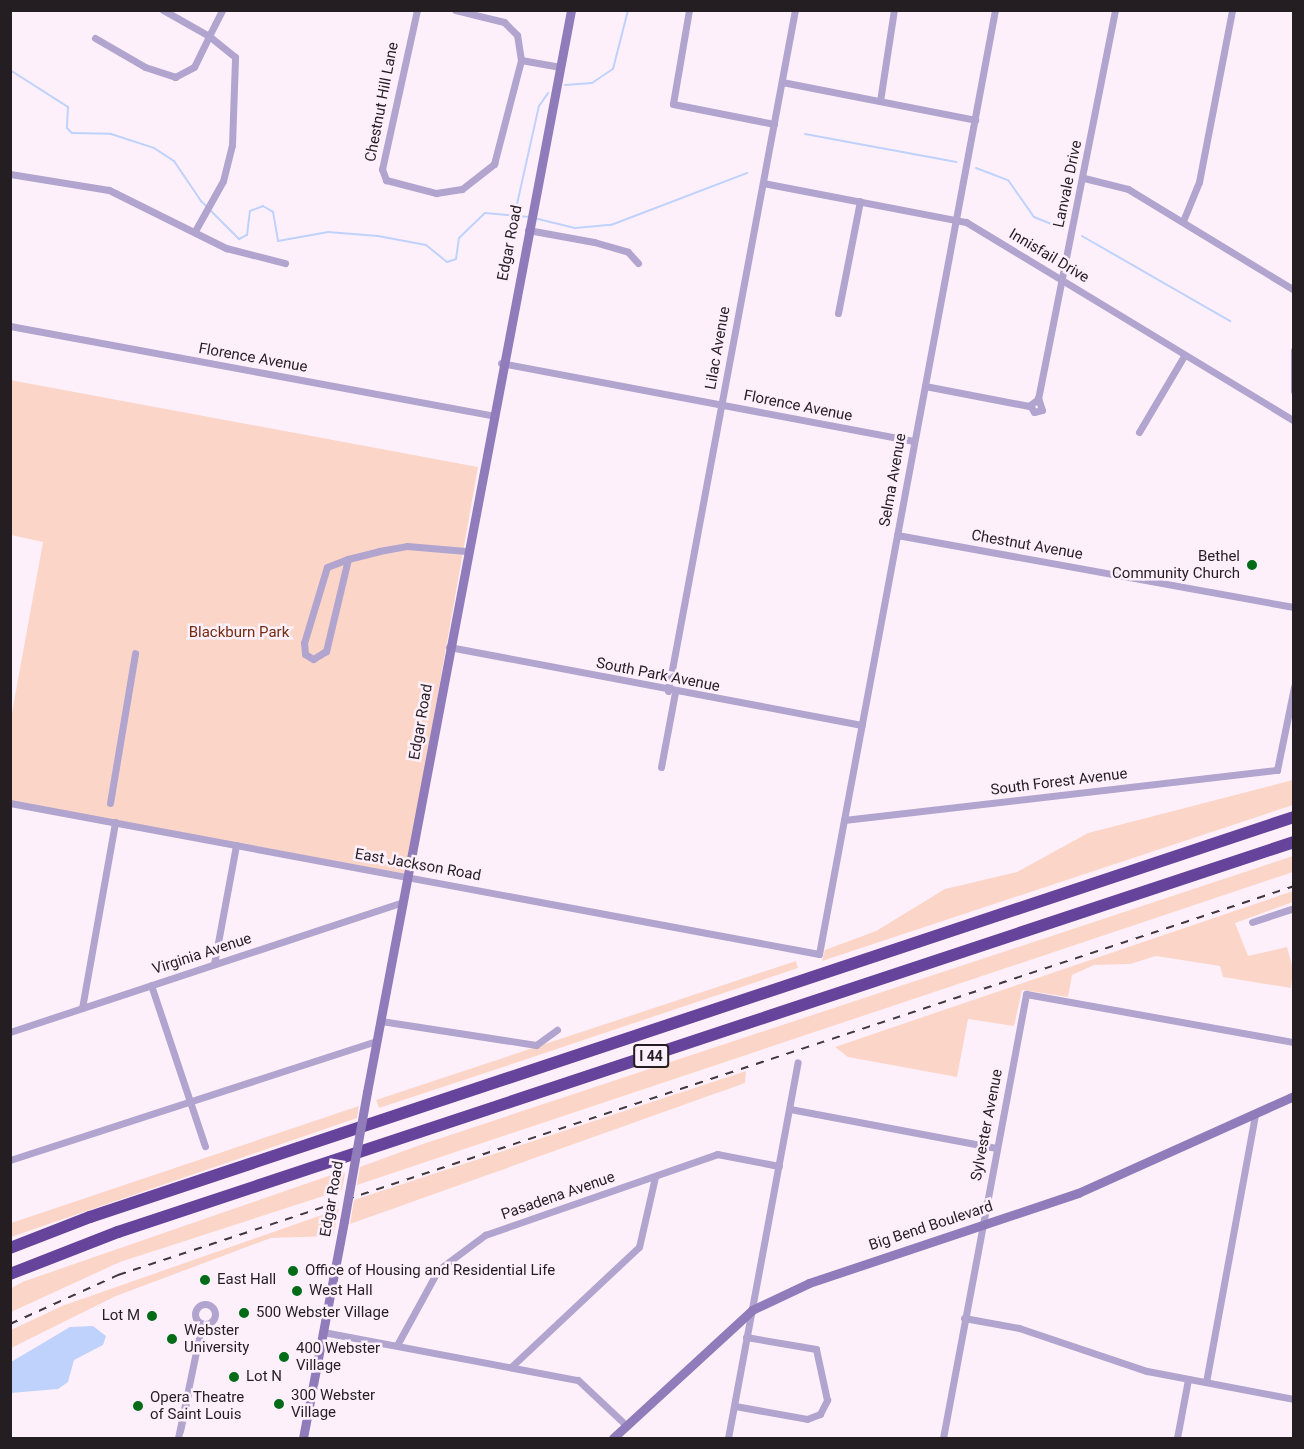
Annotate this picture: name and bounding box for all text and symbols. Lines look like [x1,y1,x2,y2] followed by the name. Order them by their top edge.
[362,41,402,163] street label: Chestnut Hill Lane
[1050,139,1086,229] street label: Lanvale Drive
[494,204,526,282] street label: Edgar Road
[1006,225,1092,287] street label: Innisfail Drive
[702,305,734,391] street label: Lilac Avenue
[197,340,309,376] street label: Florence Avenue
[742,387,854,425] street label: Florence Avenue
[876,432,910,528] street label: Selma Avenue
[970,526,1084,564] street label: Chestnut Avenue
[1112,547,1240,582] place label: Bethel Community Church
[1245,558,1259,572] marker: Bethel Community Church
[189,624,289,642] park label: Blackburn Park
[595,654,721,696] street label: South Park Avenue
[405,683,437,761] street label: Edgar Road
[990,765,1128,799] street label: South Forest Avenue
[354,845,482,885] street label: East Jackson Road
[150,930,254,978] street label: Virginia Avenue
[633,1045,669,1067] road number: I 44
[967,1068,1007,1182] street label: Sylvester Avenue
[316,1160,348,1238] street label: Edgar Road
[499,1168,617,1224] street label: Pasadena Avenue
[867,1197,995,1255] street label: Big Bend Boulevard
[305,1262,555,1280] place label: Office of Housing and Residential Life
[286,1264,300,1278] marker: Office of Housing and Residential Life
[217,1271,276,1289] place label: East Hall
[198,1273,212,1287] marker: East Hall
[309,1282,373,1300] place label: West Hall
[290,1284,304,1298] marker: West Hall
[256,1304,389,1322] place label: 500 Webster Village
[237,1306,251,1320] marker: 500 Webster Village
[102,1307,140,1325] place label: Lot M
[145,1309,159,1323] marker: Lot M
[184,1321,249,1356] place label: Webster University
[165,1332,179,1346] marker: Webster University
[296,1339,380,1374] place label: 400 Webster Village
[277,1350,291,1364] marker: 400 Webster Village
[246,1368,282,1386] place label: Lot N
[227,1370,241,1384] marker: Lot N
[291,1386,375,1421] place label: 300 Webster Village
[150,1388,244,1423] place label: Opera Theatre of Saint Louis
[272,1397,286,1411] marker: 300 Webster Village
[131,1399,145,1413] marker: Opera Theatre of Saint Louis

